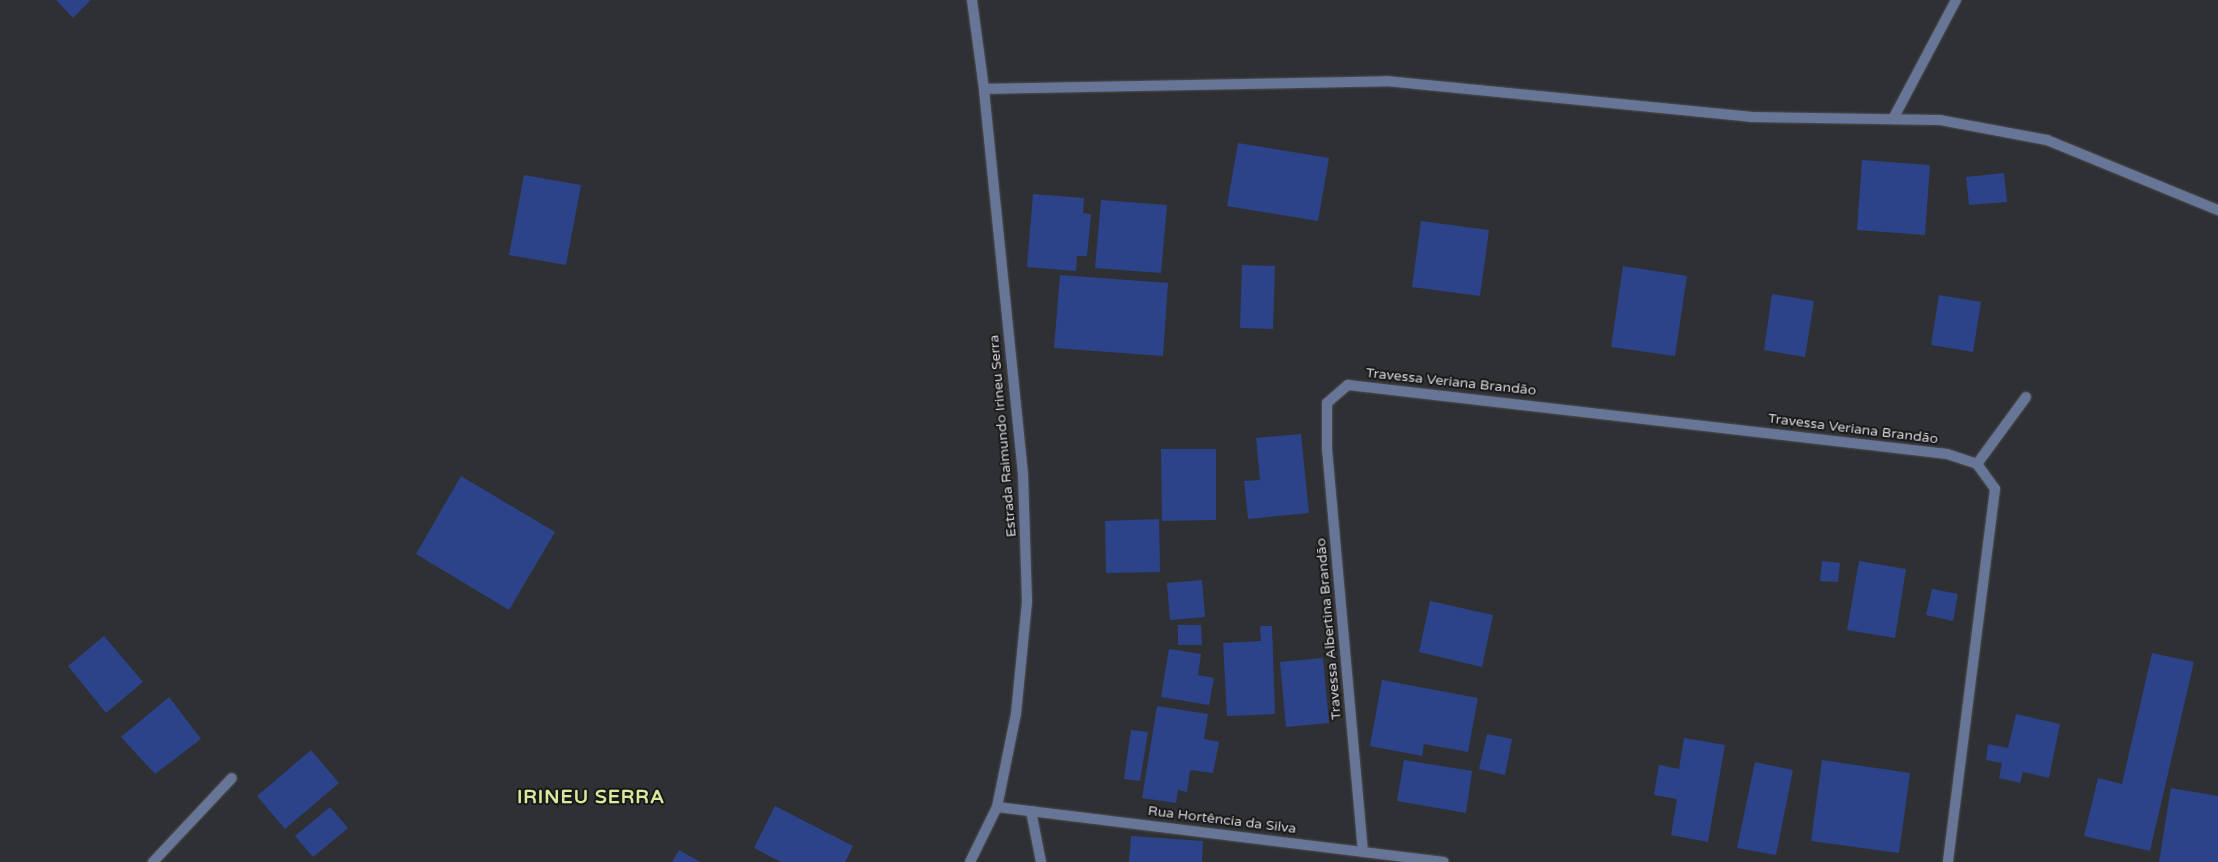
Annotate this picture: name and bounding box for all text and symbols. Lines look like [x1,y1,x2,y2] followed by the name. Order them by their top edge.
[986,334,1020,538] street label: Estrada Raimundo Irineu Serra
[1365,365,1537,399] street label: Travessa Veriana Brandão
[1767,410,1939,448] street label: Travessa Veriana Brandão
[1313,537,1345,721] street label: Travessa Albertina Brandão
[515,787,667,809] district label: IRINEU SERRA
[1147,803,1297,837] street label: Rua Hortência da Silva

